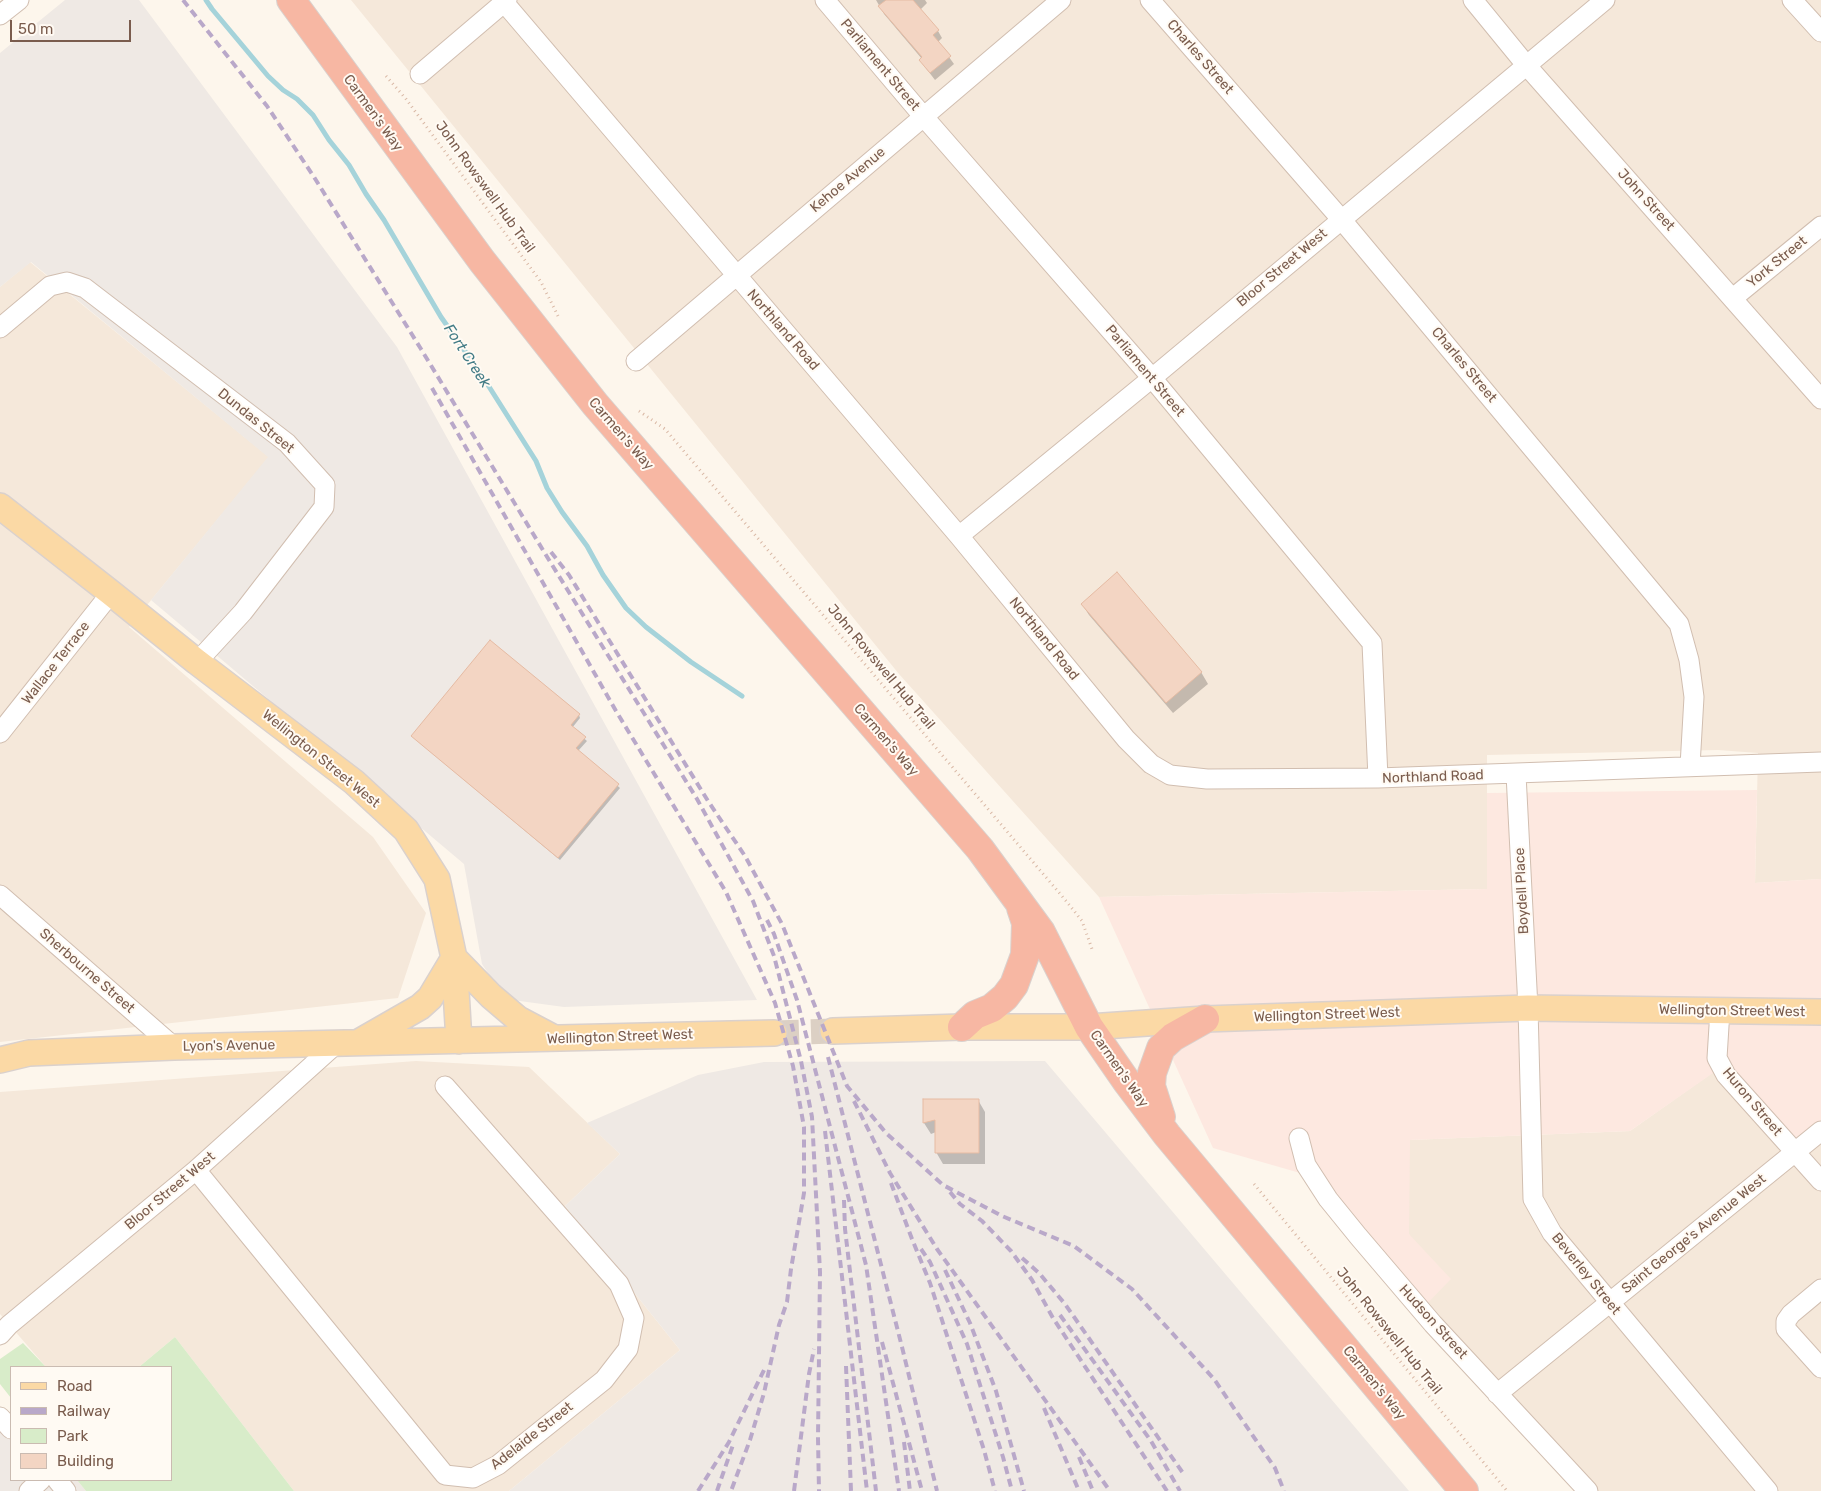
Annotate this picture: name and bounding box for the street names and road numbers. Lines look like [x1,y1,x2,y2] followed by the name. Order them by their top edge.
[837,16,923,114] street label: Parliament Street
[1163,16,1237,98] street label: Charles Street
[340,72,406,154] street label: Carmen's Way
[432,118,538,256] street label: John Rowswell Hub Trail
[807,144,889,216] street label: Kehoe Avenue
[1614,165,1678,235] street label: John Street
[1233,225,1331,311] street label: Bloor Street West
[1744,233,1810,291] street label: York Street
[743,286,823,374] street label: Northland Road
[1102,322,1188,420] street label: Parliament Street
[1428,324,1500,406] street label: Charles Street
[214,385,298,457] street label: Dundas Street
[585,394,657,474] street label: Carmen's Way
[1005,594,1083,684] street label: Northland Road
[824,601,938,733] street label: John Rowswell Hub Trail
[18,618,94,708] street label: Wallace Terrace
[850,700,922,780] street label: Carmen's Way
[259,706,383,812] street label: Wellington Street West
[1382,767,1484,787] street label: Northland Road
[1511,847,1533,935] street label: Boydell Place
[36,925,138,1017] street label: Sherbourne Street
[1659,1001,1805,1021] street label: Wellington Street West
[1254,1004,1400,1026] street label: Wellington Street West
[547,1026,693,1048] street label: Wellington Street West
[1086,1027,1152,1111] street label: Carmen's Way
[183,1037,275,1055] street label: Lyon's Avenue
[1719,1064,1785,1140] street label: Huron Street
[121,1148,219,1234] street label: Bloor Street West
[1619,1171,1769,1297] street label: Saint George's Avenue West
[1548,1230,1624,1318] street label: Beverley Street
[1333,1264,1445,1398] street label: John Rowswell Hub Trail
[1395,1281,1471,1363] street label: Hudson Street
[1339,1343,1409,1423] street label: Carmen's Way
[487,1399,577,1473] street label: Adelaide Street

